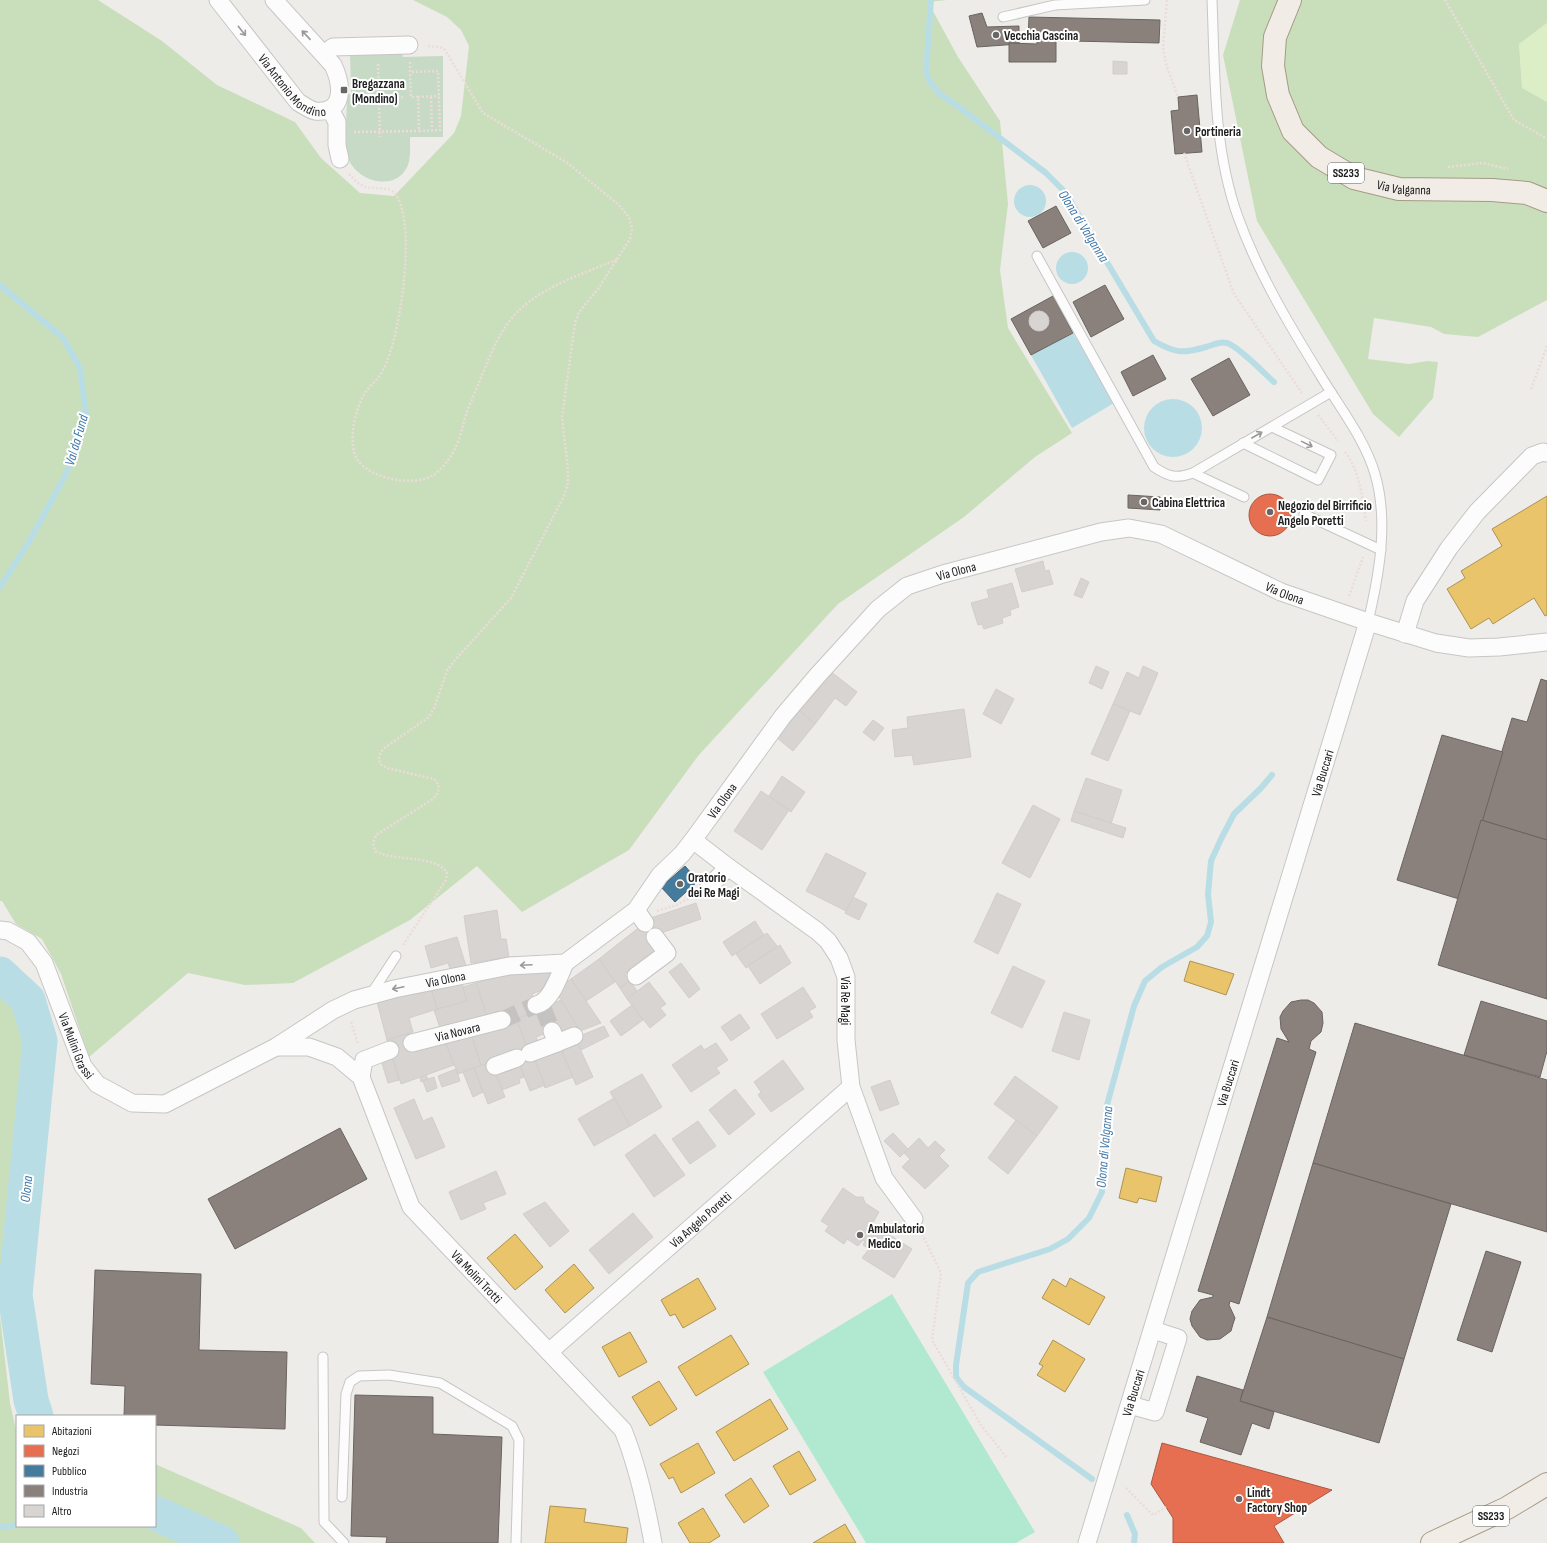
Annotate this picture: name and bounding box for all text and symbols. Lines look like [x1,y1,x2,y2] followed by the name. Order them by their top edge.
[238,25,247,36] one-way arrow
[1004,28,1078,44] place label: Vecchia Cascina
[301,30,311,40] one-way arrow
[991,30,1001,40] marker: Vecchia Cascina
[254,51,327,120] street label: Via Antonio Mondino
[352,76,405,107] place label: Bregazzana (Mondino)
[339,85,349,95] marker: Bregazzana (Mondino)
[1195,124,1241,140] place label: Portineria
[1182,126,1192,136] marker: Portineria
[1328,163,1364,183] road number: SS233
[1375,177,1431,198] street label: Via Valganna
[1055,187,1113,266] water label: Olona di Valganna
[61,412,92,468] water label: Val da Fund
[1251,431,1263,439] one-way arrow
[1301,441,1313,448] one-way arrow
[1152,495,1225,511] place label: Cabina Elettrica
[1139,497,1149,507] marker: Cabina Elettrica
[1277,498,1372,529] place label: Negozio del Birrificio Angelo Poretti
[1265,507,1275,517] marker: Negozio del Birrificio Angelo Poretti
[935,559,978,585] street label: Via Olona
[1263,579,1306,608] street label: Via Olona
[1308,748,1338,799] street label: Via Buccari
[704,780,741,822] street label: Via Olona
[688,870,740,901] place label: Oratorio dei Re Magi
[675,879,685,889] marker: Oratorio dei Re Magi
[520,961,533,968] one-way arrow
[424,968,467,991] street label: Via Olona
[837,976,853,1025] street label: Via Re Magi
[392,985,405,993] one-way arrow
[55,1011,97,1082] street label: Via Mulini Grassi
[434,1019,482,1046] street label: Via Novara
[1214,1058,1243,1109] street label: Via Buccari
[1092,1105,1117,1189] water label: Olona di Valganna
[17,1175,36,1203] water label: Olona
[667,1189,735,1252] street label: Via Angelo Poretti
[867,1221,925,1252] place label: Ambulatorio Medico
[855,1230,865,1240] marker: Ambulatorio Medico
[447,1247,505,1307] street label: Via Molini Trotti
[1119,1368,1148,1418] street label: Via Buccari
[16,1415,156,1527] legend
[51,1424,92,1439] text: Abitazioni
[52,1444,79,1459] text: Negozi
[52,1464,87,1479] text: Pubblico
[52,1484,88,1499] text: Industria
[1247,1485,1308,1516] place label: Lindt Factory Shop
[1234,1494,1244,1504] marker: Lindt Factory Shop
[51,1504,71,1519] text: Altro
[1473,1506,1509,1526] road number: SS233

